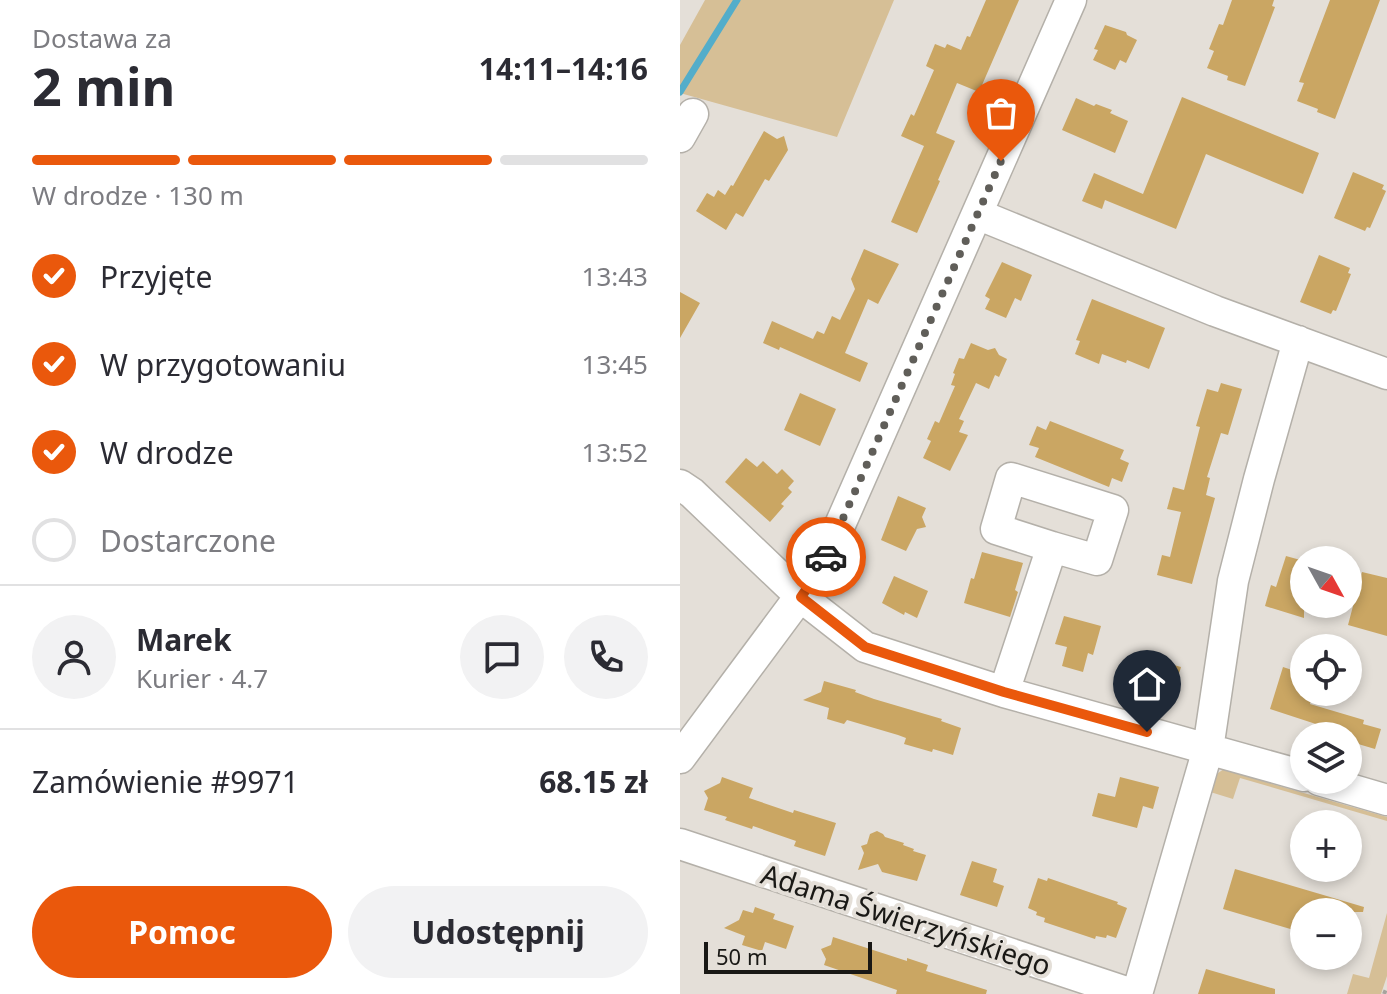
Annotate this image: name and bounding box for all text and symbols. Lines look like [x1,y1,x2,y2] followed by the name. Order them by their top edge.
[32,20,172,56] text: Dostawa za
[479,48,648,89] text: 14:11–14:16
[32,50,175,121] text: 2 min
[967,79,1035,161] pin
[979,91,1023,135] icon: bag
[32,177,244,213] text: W drodze · 130 m
[32,254,76,298] icon: check
[100,256,212,297] text: Przyjęte
[582,258,648,294] text: 13:43
[32,342,76,386] icon: check
[100,344,346,385] text: W przygotowaniu
[582,346,648,382] text: 13:45
[32,430,76,474] icon: check
[100,432,234,473] text: W drodze
[582,434,648,470] text: 13:52
[786,517,866,597] courier
[100,520,276,561] text: Dostarczone
[804,535,848,579] icon: car
[1290,546,1362,618] north arrow
[1290,546,1362,970] map controls
[32,615,116,699] button: person
[460,615,544,699] button: chat
[564,615,648,699] button: phone
[136,619,232,660] text: Marek
[1290,634,1362,706] button: locate
[1113,650,1181,732] pin
[136,660,268,696] text: Kurier · 4.7
[1125,662,1169,706] icon: home
[1290,722,1362,794] button: layers
[32,761,299,802] text: Zamówienie #9971
[539,761,648,802] text: 68.15 zł
[1290,810,1362,882] button: +
[757,854,1056,984] street label: Adama Świerzyńskiego
[32,886,332,978] button: Pomoc
[348,886,648,978] button: Udostępnij
[1290,898,1362,970] button: −
[704,938,872,974] scale bar
[716,941,767,971] text: 50 m

